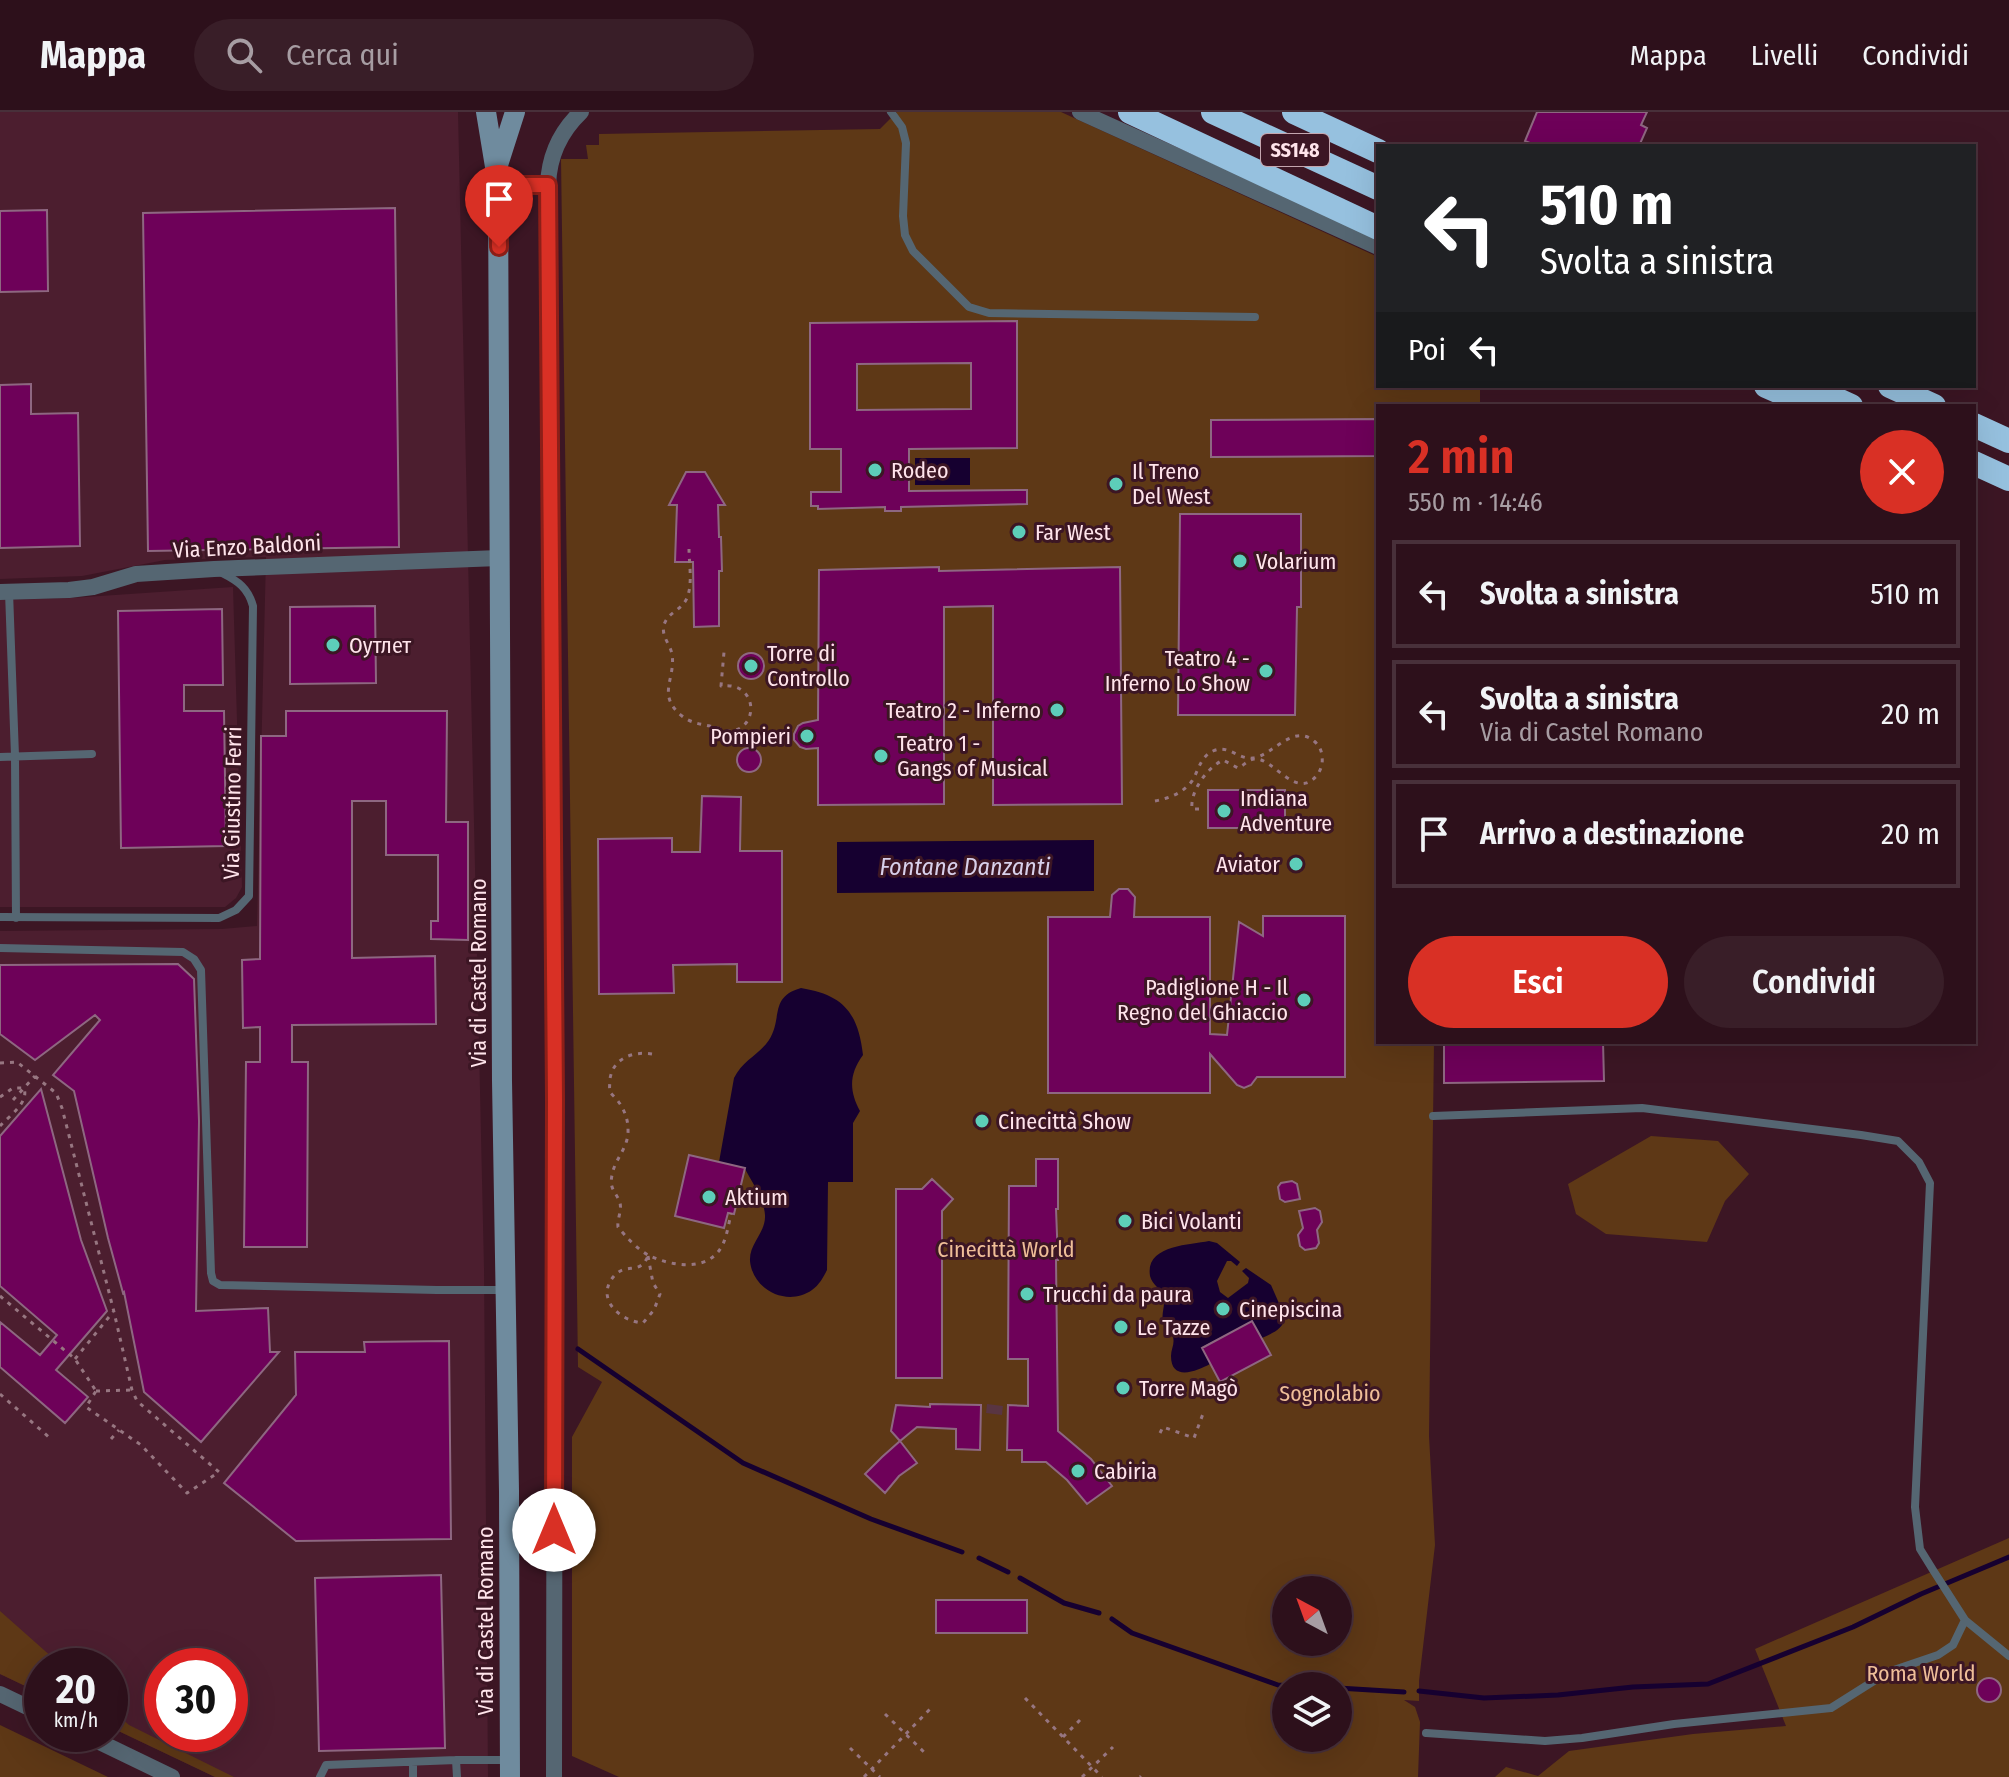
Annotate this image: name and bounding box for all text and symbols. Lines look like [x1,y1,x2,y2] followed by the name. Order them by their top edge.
[194,19,754,91] search box
[40,32,146,78] text: Mappa
[222,33,266,77] icon: search
[286,37,399,73] text: Cerca qui
[1630,39,1707,72] text: Mappa
[1751,39,1818,72] text: Livelli
[1862,39,1969,72] text: Condividi
[1261,134,1329,166] road number: SS148
[465,165,533,247] pin
[1540,172,1673,239] text: 510 m
[1408,176,1512,280] icon: left
[477,177,521,221] icon: arrive
[1540,240,1774,284] text: Svolta a sinistra
[1462,328,1506,372] icon: left
[1408,332,1446,368] text: Poi
[1408,428,1515,486] text: 2 min
[1860,430,1944,514] button: close
[891,457,948,484] place label: Rodeo
[1132,458,1211,510] place label: Il Treno Del West
[866,461,884,479] marker: Rodeo
[1107,475,1125,493] marker: Il Treno Del West
[1408,487,1543,518] text: 550 m · 14:46
[1035,519,1111,546] place label: Far West
[1010,523,1028,541] marker: Far West
[172,529,322,564] street label: Via Enzo Baldoni
[1256,548,1336,575] place label: Volarium
[1231,552,1249,570] marker: Volarium
[1412,572,1456,616] icon: left
[1480,576,1679,612] text: Svolta a sinistra
[1870,576,1940,612] text: 510 m
[349,632,411,659] place label: Оутлет
[324,636,342,654] marker: Оутлет
[767,640,850,692] place label: Torre di Controllo
[1105,645,1250,697] place label: Teatro 4 - Inferno Lo Show
[742,657,760,675] marker: Torre di Controllo
[1257,662,1275,680] marker: Teatro 4 - Inferno Lo Show
[1480,681,1679,717] text: Svolta a sinistra
[1412,692,1456,736] icon: left
[1881,696,1940,732] text: 20 m
[886,697,1041,724] place label: Teatro 2 - Inferno
[1048,701,1066,719] marker: Teatro 2 - Inferno
[1480,717,1703,748] text: Via di Castel Romano
[710,723,791,750] place label: Pompieri
[218,726,247,880] street label: Via Giustino Ferri
[798,727,816,745] marker: Pompieri
[897,730,1048,782] place label: Teatro 1 - Gangs of Musical
[872,747,890,765] marker: Teatro 1 - Gangs of Musical
[1240,785,1332,837] place label: Indiana Adventure
[1215,802,1233,820] marker: Indiana Adventure
[1412,812,1456,856] icon: arrive
[1480,816,1744,852] text: Arrivo a destinazione
[1881,816,1940,852] text: 20 m
[1216,851,1280,878] place label: Aviator
[879,853,1051,881] water label: Fontane Danzanti
[1287,855,1305,873] marker: Aviator
[465,879,492,1067] street label: Via di Castel Romano
[1408,936,1668,1028] button: Esci
[1684,936,1944,1028] button: Condividi
[1117,974,1288,1026] place label: Padiglione H - Il Regno del Ghiaccio
[1295,991,1313,1009] marker: Padiglione H - Il Regno del Ghiaccio
[998,1108,1131,1135] place label: Cinecittà Show
[973,1112,991,1130] marker: Cinecittà Show
[725,1184,788,1211] place label: Aktium
[700,1188,718,1206] marker: Aktium
[1141,1208,1242,1235] place label: Bici Volanti
[1116,1212,1134,1230] marker: Bici Volanti
[937,1236,1075,1263] park label: Cinecittà World
[1043,1281,1192,1308] place label: Trucchi da paura
[1018,1285,1036,1303] marker: Trucchi da paura
[1239,1296,1342,1323] place label: Cinepiscina
[1214,1300,1232,1318] marker: Cinepiscina
[1137,1314,1210,1341] place label: Le Tazze
[1112,1318,1130,1336] marker: Le Tazze
[1139,1375,1238,1402] place label: Torre Magò
[1114,1379,1132,1397] marker: Torre Magò
[1279,1380,1381,1407] park label: Sognolabio
[1094,1458,1157,1485] place label: Cabiria
[1069,1462,1087,1480] marker: Cabiria
[512,1488,596,1572] position arrow
[472,1527,499,1715] street label: Via di Castel Romano
[1272,1576,1352,1656] north arrow
[1272,1576,1352,1752] map controls
[144,1648,248,1752] speed limit sign: 30
[1866,1660,1976,1687] park label: Roma World
[56,1666,96,1714] text: 20
[1272,1672,1352,1752] button: layers
[54,1708,98,1732] text: km/h

